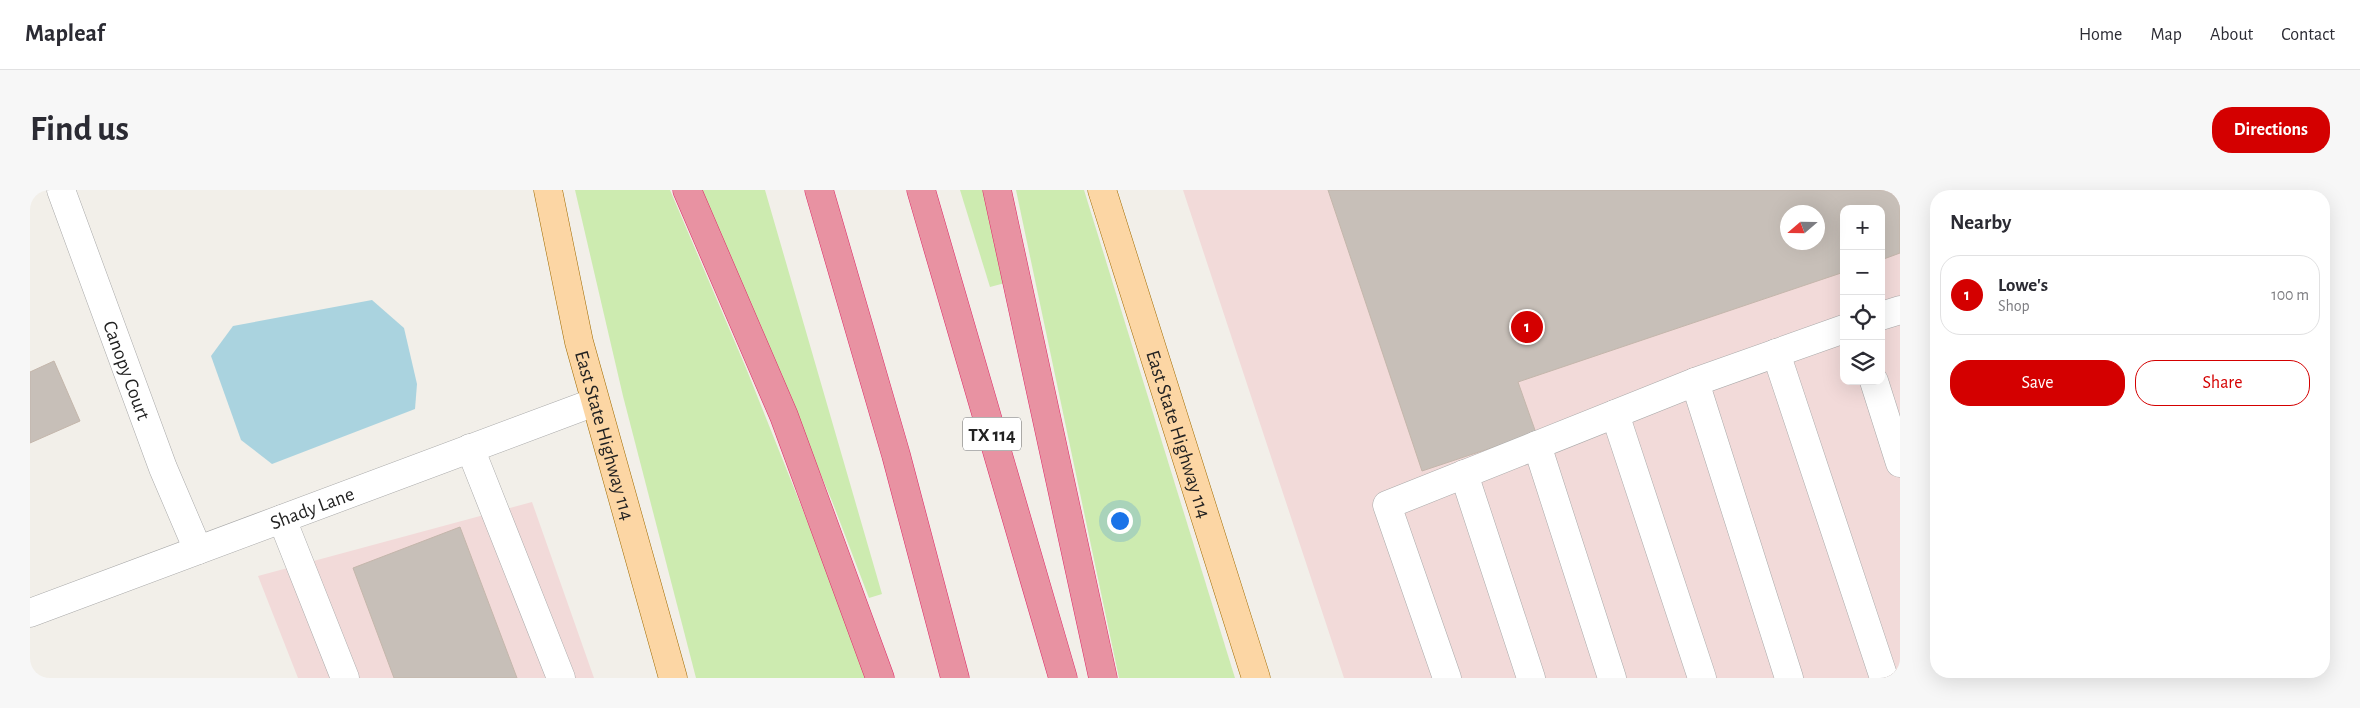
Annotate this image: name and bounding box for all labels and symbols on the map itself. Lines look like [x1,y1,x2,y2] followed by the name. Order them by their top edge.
[1780,205,1825,250] north arrow
[1511,308,1543,346] pin: 1
[99,318,154,423] street label: Canopy Court
[1142,348,1214,521] street label: East State Highway 114
[571,349,637,523] street label: East State Highway 114
[963,418,1021,450] road number: TX 114
[268,484,357,533] street label: Shady Lane
[1107,508,1133,534] your location

